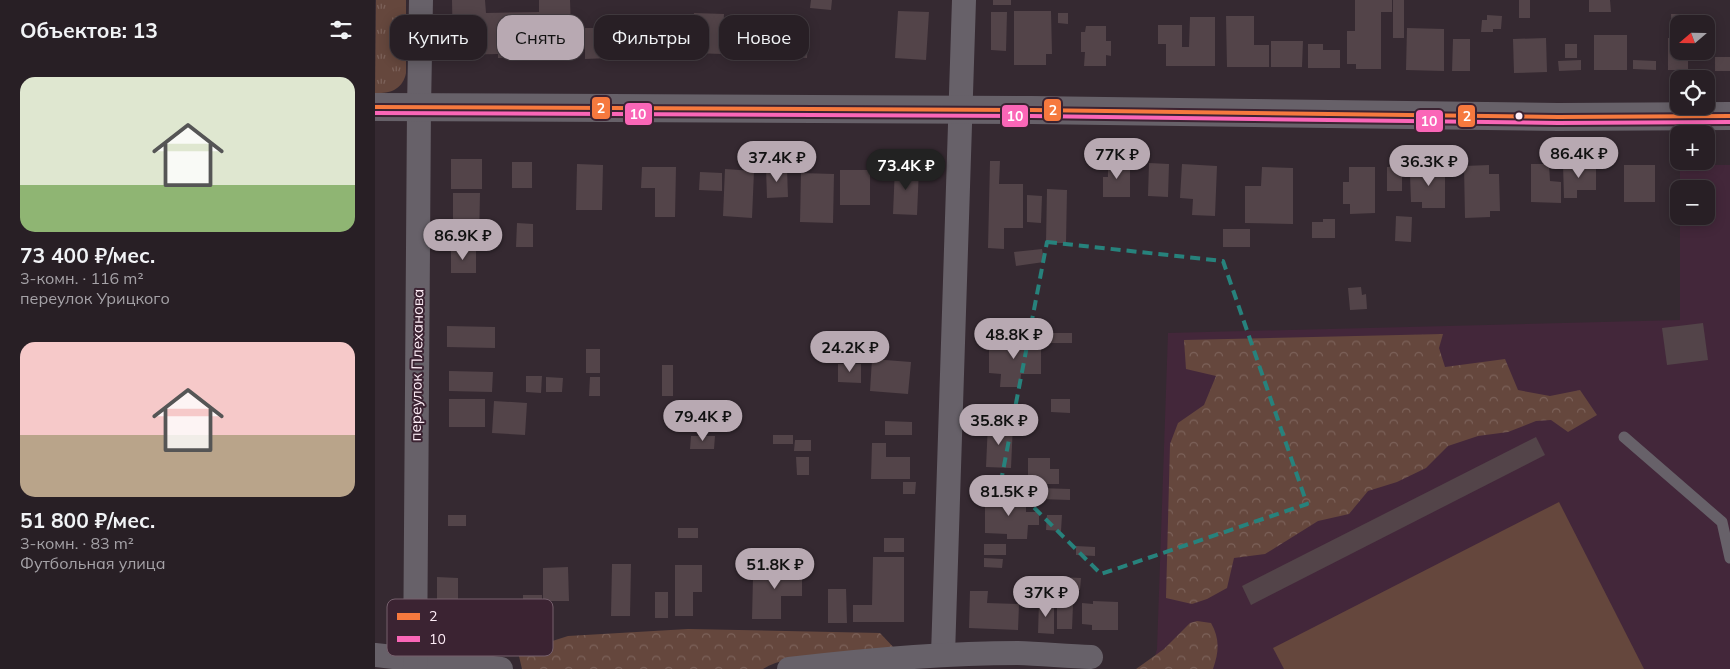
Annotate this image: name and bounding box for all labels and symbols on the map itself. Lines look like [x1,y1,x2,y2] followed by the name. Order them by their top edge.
[1670,15,1715,60] north arrow
[591,96,611,120] line badge: 2
[1043,98,1062,122] line badge: 2
[597,99,605,117] text: 2
[1049,101,1057,119] text: 2
[624,102,653,126] line badge: 10
[1001,104,1029,128] line badge: 10
[1457,104,1476,128] line badge: 2
[630,105,646,123] text: 10
[1007,107,1023,125] text: 10
[1463,107,1471,125] text: 2
[1415,109,1444,133] line badge: 10
[1514,111,1524,121] unlabelled marker
[1421,112,1437,130] text: 10
[1533,136,1625,179] pin: 86.4K ₽
[1082,138,1152,180] pin: 77K ₽
[731,140,823,183] pin: 37.4K ₽
[1383,144,1475,187] pin: 36.3K ₽
[860,148,952,191] pin: 73.4K ₽
[417,218,509,261] pin: 86.9K ₽
[406,289,427,441] street label: переулок Плеханова
[968,318,1060,360] pin: 48.8K ₽
[804,330,896,373] pin: 24.2K ₽
[657,400,749,442] pin: 79.4K ₽
[953,404,1045,446] pin: 35.8K ₽
[963,474,1055,517] pin: 81.5K ₽
[729,548,821,590] pin: 51.8K ₽
[1011,576,1081,618] pin: 37K ₽
[387,599,553,656] legend
[429,607,437,625] text: 2
[429,630,446,648] text: 10

